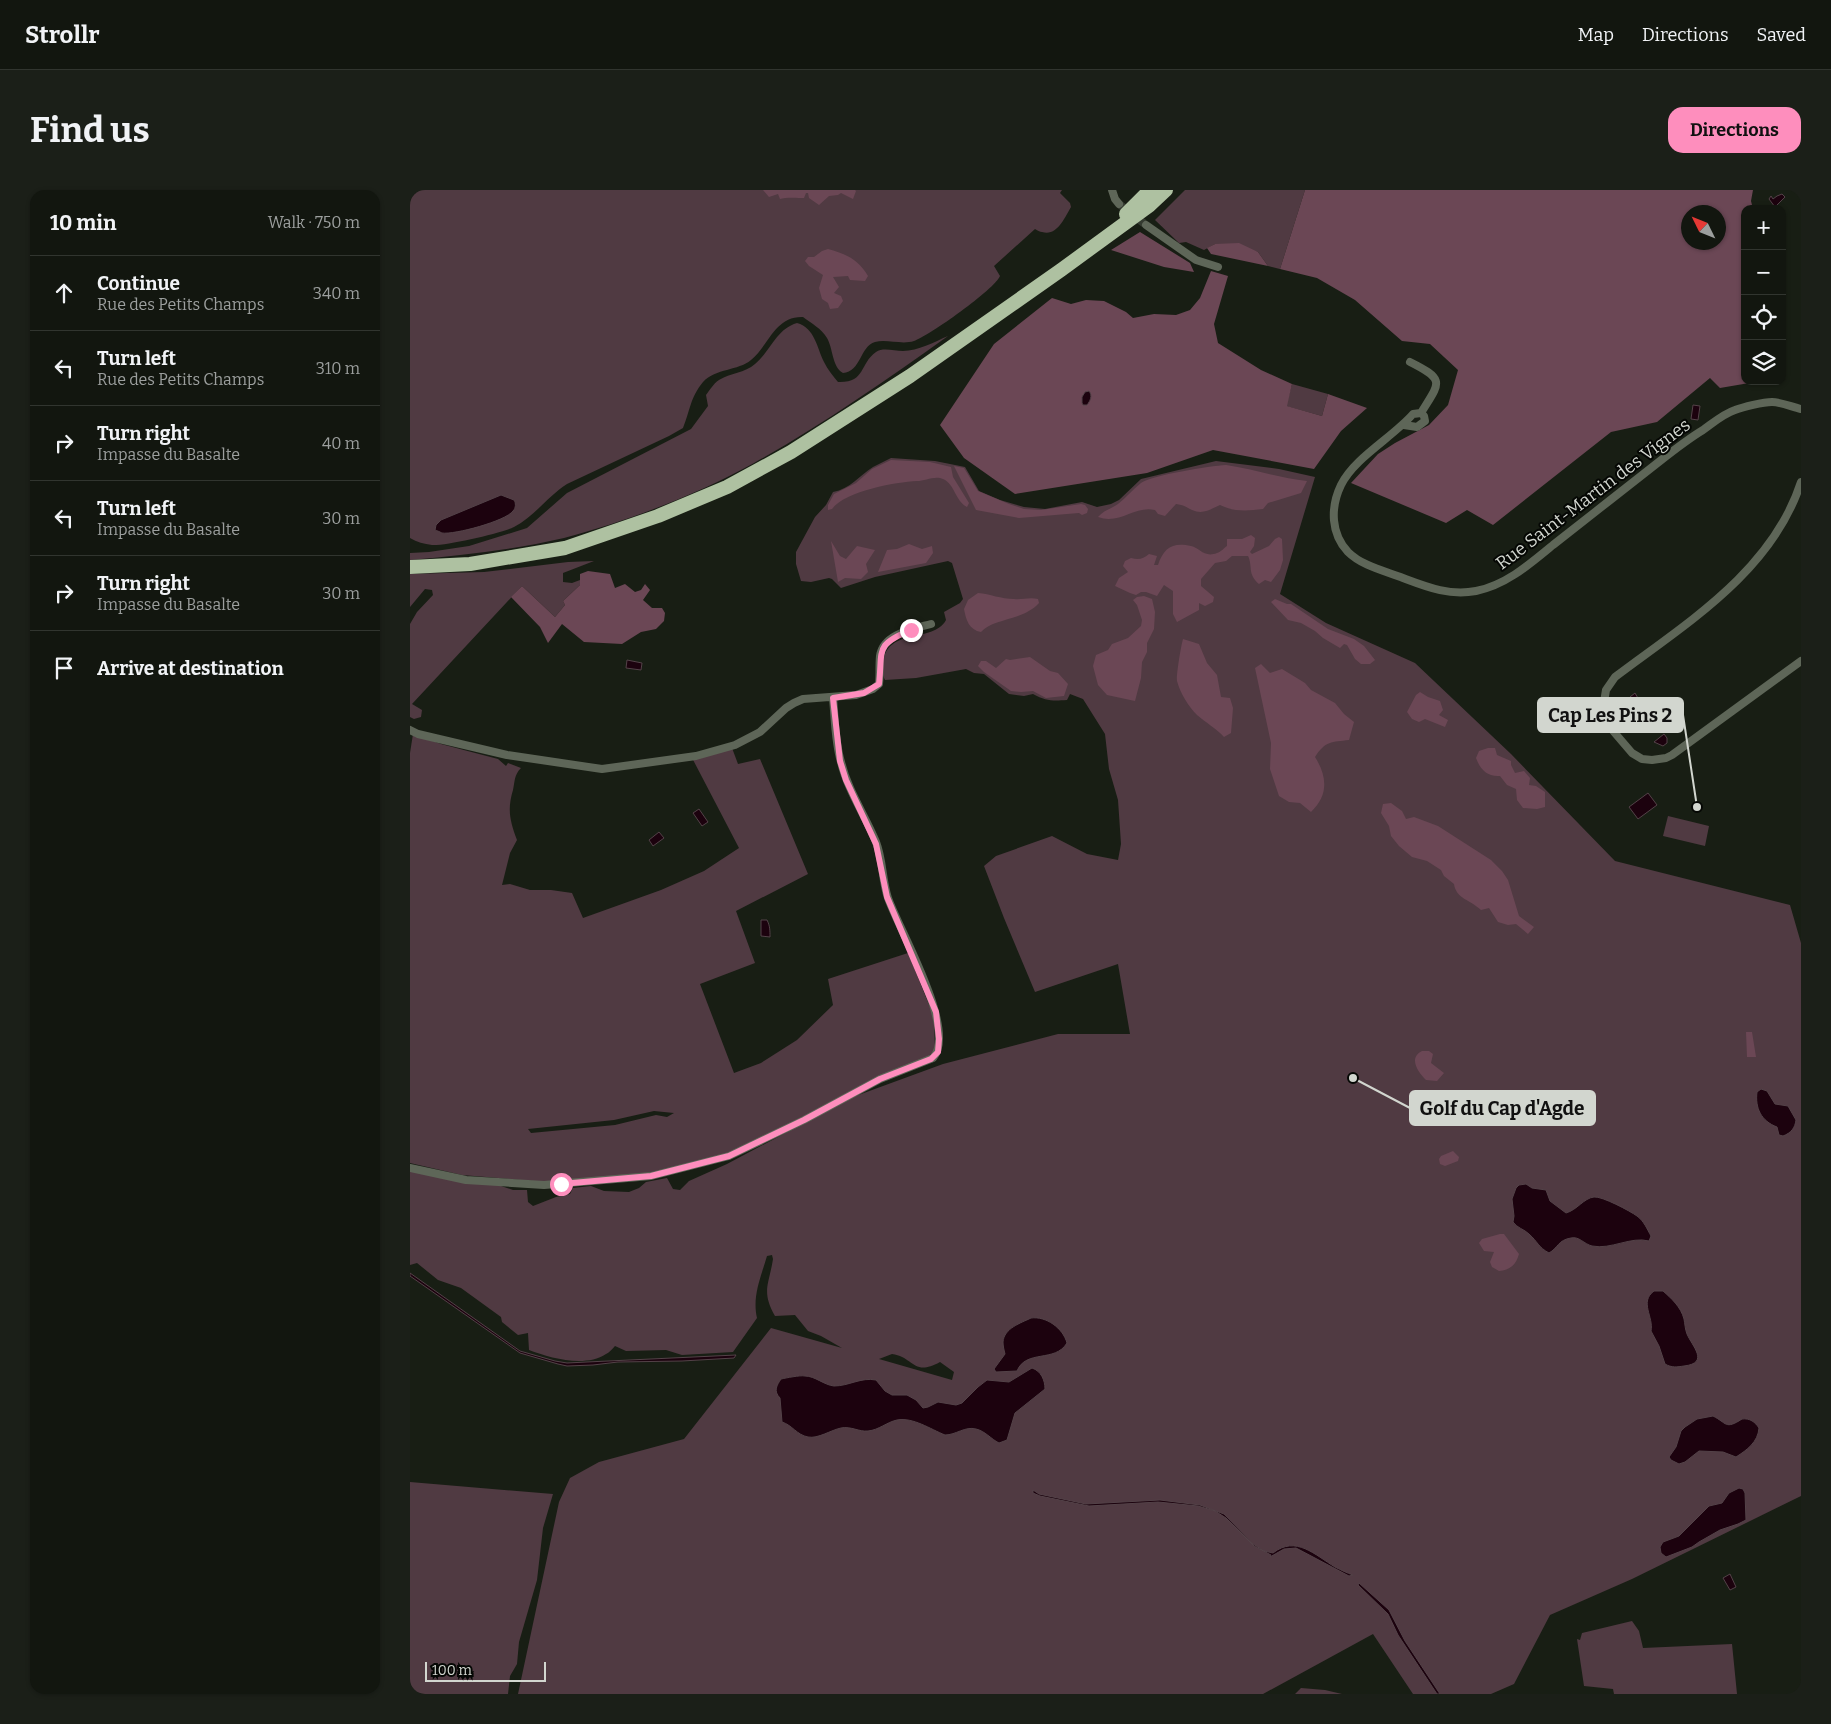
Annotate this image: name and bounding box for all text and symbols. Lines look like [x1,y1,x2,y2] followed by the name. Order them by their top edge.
[25,21,100,49] text: Strollr
[1578,24,1614,46] text: Map
[1642,24,1729,46] text: Directions
[1757,24,1806,46] text: Saved
[1668,107,1801,153] button: Directions
[30,109,150,151] text: Find us
[1681,205,1726,250] north arrow
[1741,205,1786,385] map controls
[1741,205,1786,250] button: +
[50,210,116,236] text: 10 min
[268,213,360,232] text: Walk · 750 m
[1741,250,1786,295] button: −
[97,272,180,295] text: Continue
[50,279,78,307] icon: ahead
[313,284,360,303] text: 340 m
[97,295,264,314] text: Rue des Petits Champs
[1741,295,1786,340] button: locate
[1741,340,1786,385] button: layers
[97,347,176,370] text: Turn left
[50,354,78,382] icon: left
[316,359,360,378] text: 310 m
[97,370,264,389] text: Rue des Petits Champs
[1491,414,1695,574] street label: Rue Saint-Martin des Vignes
[97,422,190,445] text: Turn right
[50,429,78,457] icon: right
[322,434,360,453] text: 40 m
[97,445,240,464] text: Impasse du Basalte
[97,497,176,520] text: Turn left
[50,504,78,532] icon: left
[322,509,360,528] text: 30 m
[97,520,240,539] text: Impasse du Basalte
[97,572,190,595] text: Turn right
[50,579,78,607] icon: right
[322,584,360,603] text: 30 m
[97,595,240,614] text: Impasse du Basalte
[900,619,923,642] route end
[50,654,78,682] icon: arrive
[97,657,284,680] text: Arrive at destination
[1538,698,1683,732] callout: Cap Les Pins 2
[1548,704,1672,727] text: Cap Les Pins 2
[1410,1091,1595,1125] callout: Golf du Cap d'Agde
[1420,1097,1584,1120] text: Golf du Cap d'Agde
[550,1173,573,1196] route start
[425,1659,546,1682] scale bar
[432,1662,472,1679] text: 100 m

